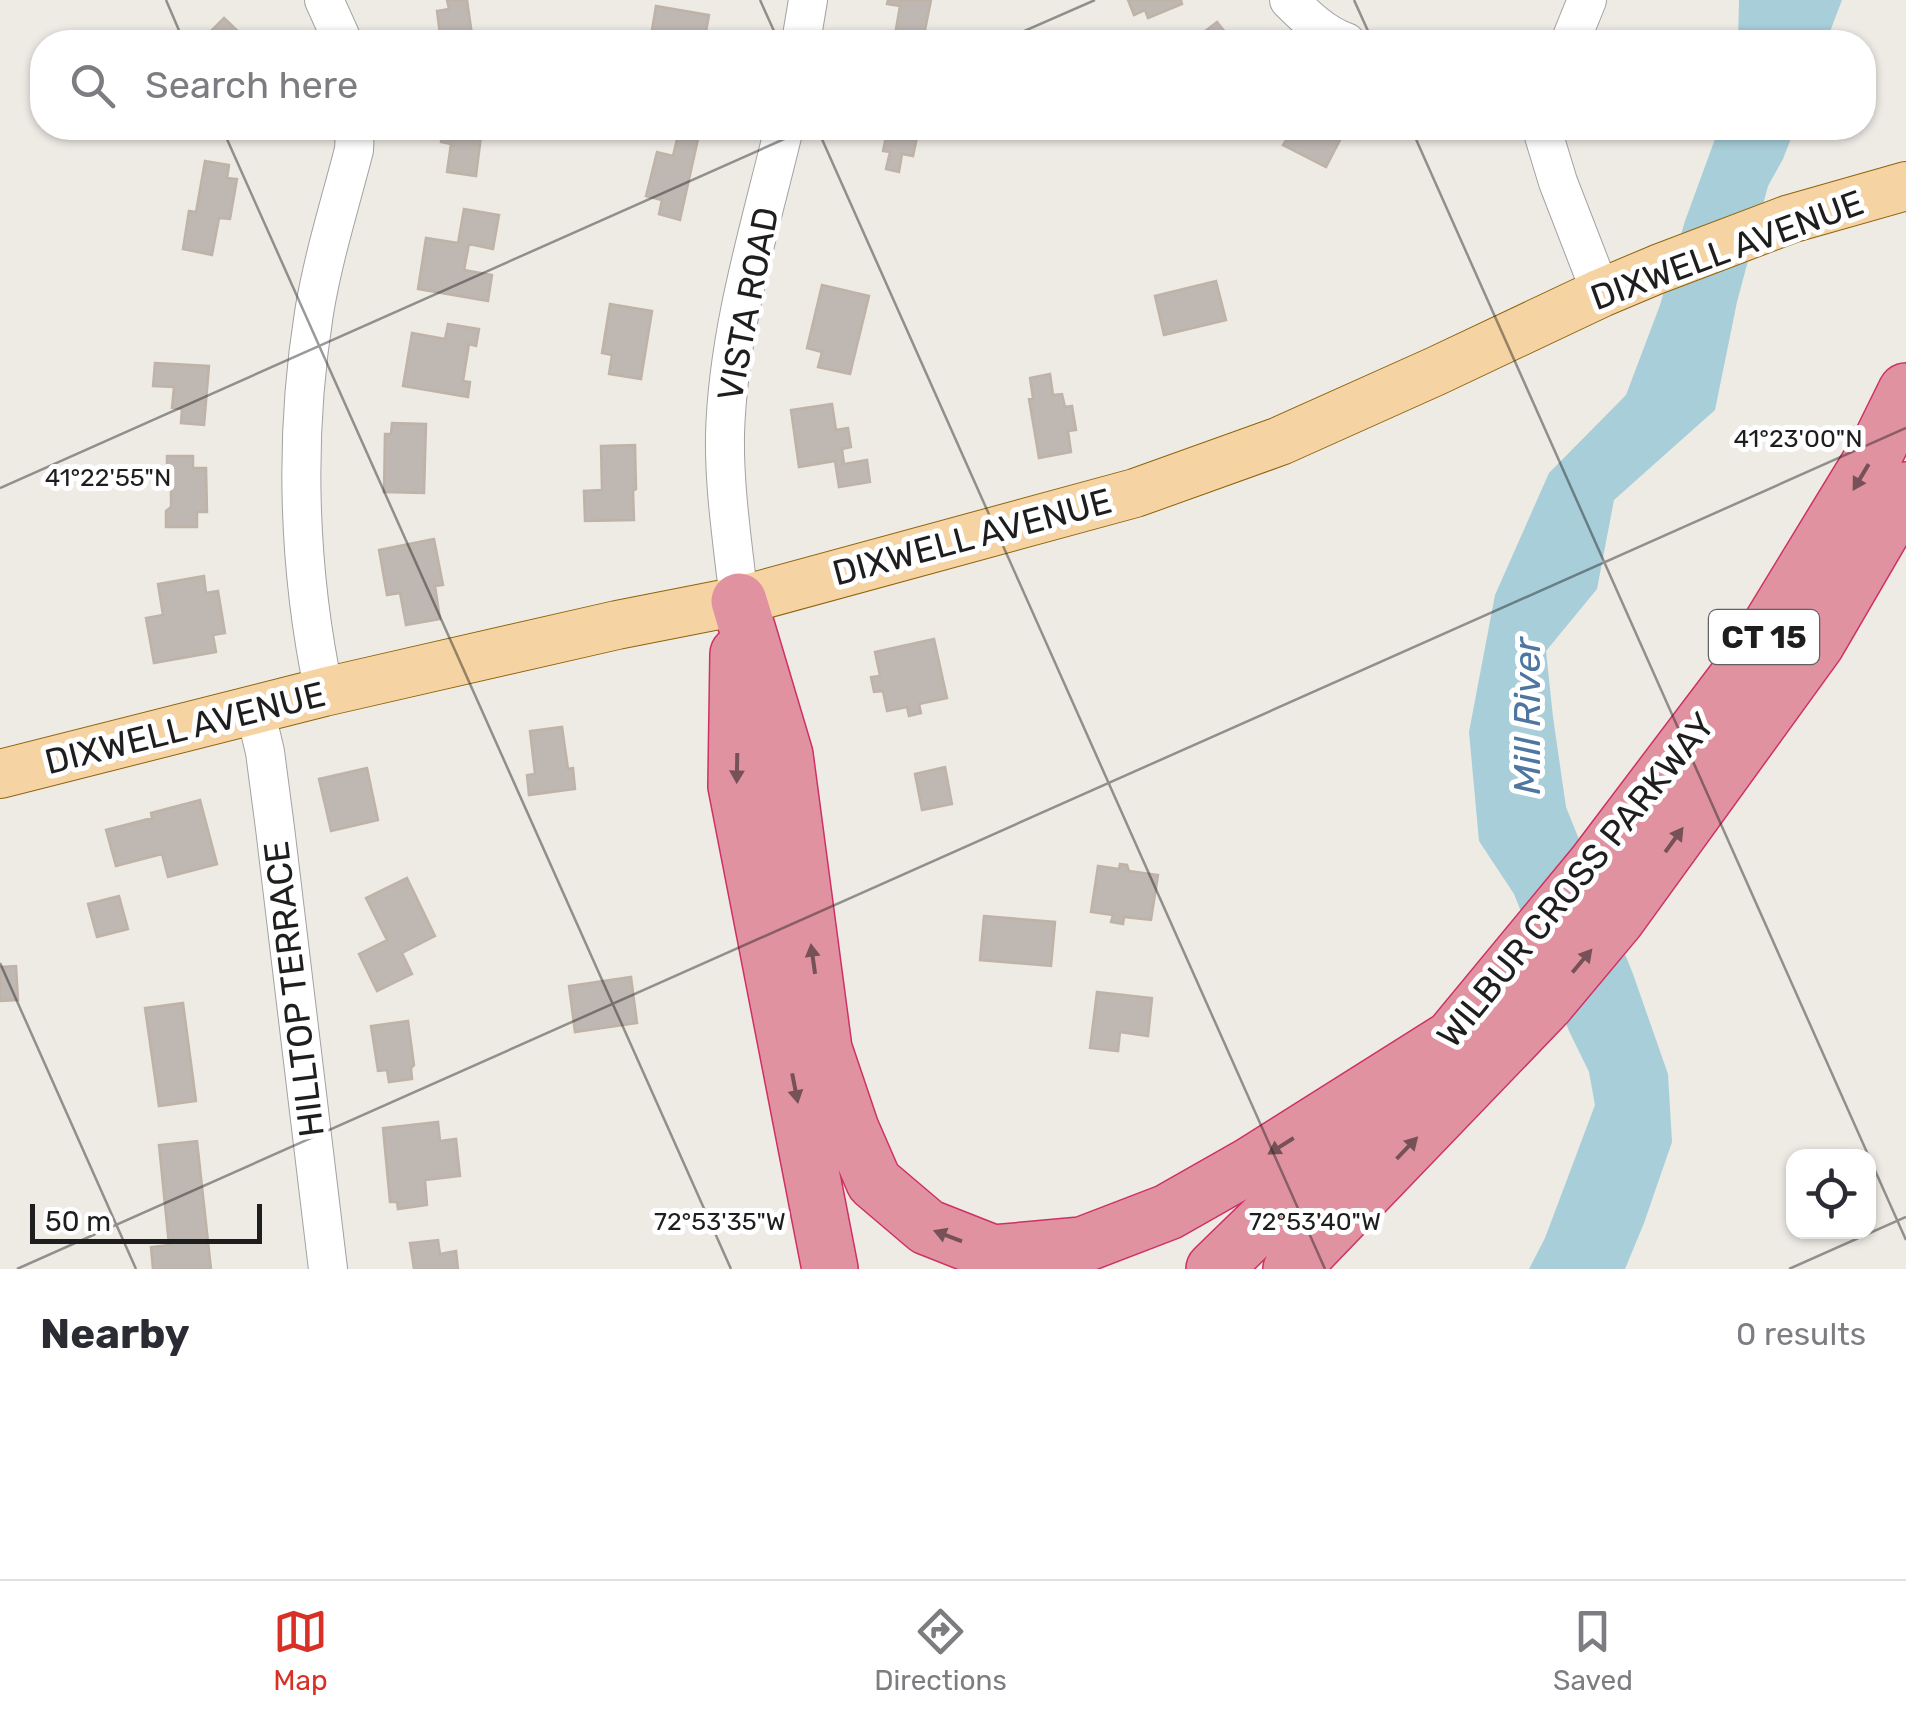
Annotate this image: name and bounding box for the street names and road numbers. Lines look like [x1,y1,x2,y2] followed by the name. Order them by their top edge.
[1585,181,1869,319] street label: DIXWELL AVENUE
[709,204,787,404] street label: VISTA ROAD
[828,480,1116,594] street label: DIXWELL AVENUE
[1709,610,1819,664] road number: CT 15
[41,673,329,783] street label: DIXWELL AVENUE
[1428,704,1724,1056] street label: WILBUR CROSS PARKWAY
[255,839,333,1139] street label: HILLTOP TERRACE

